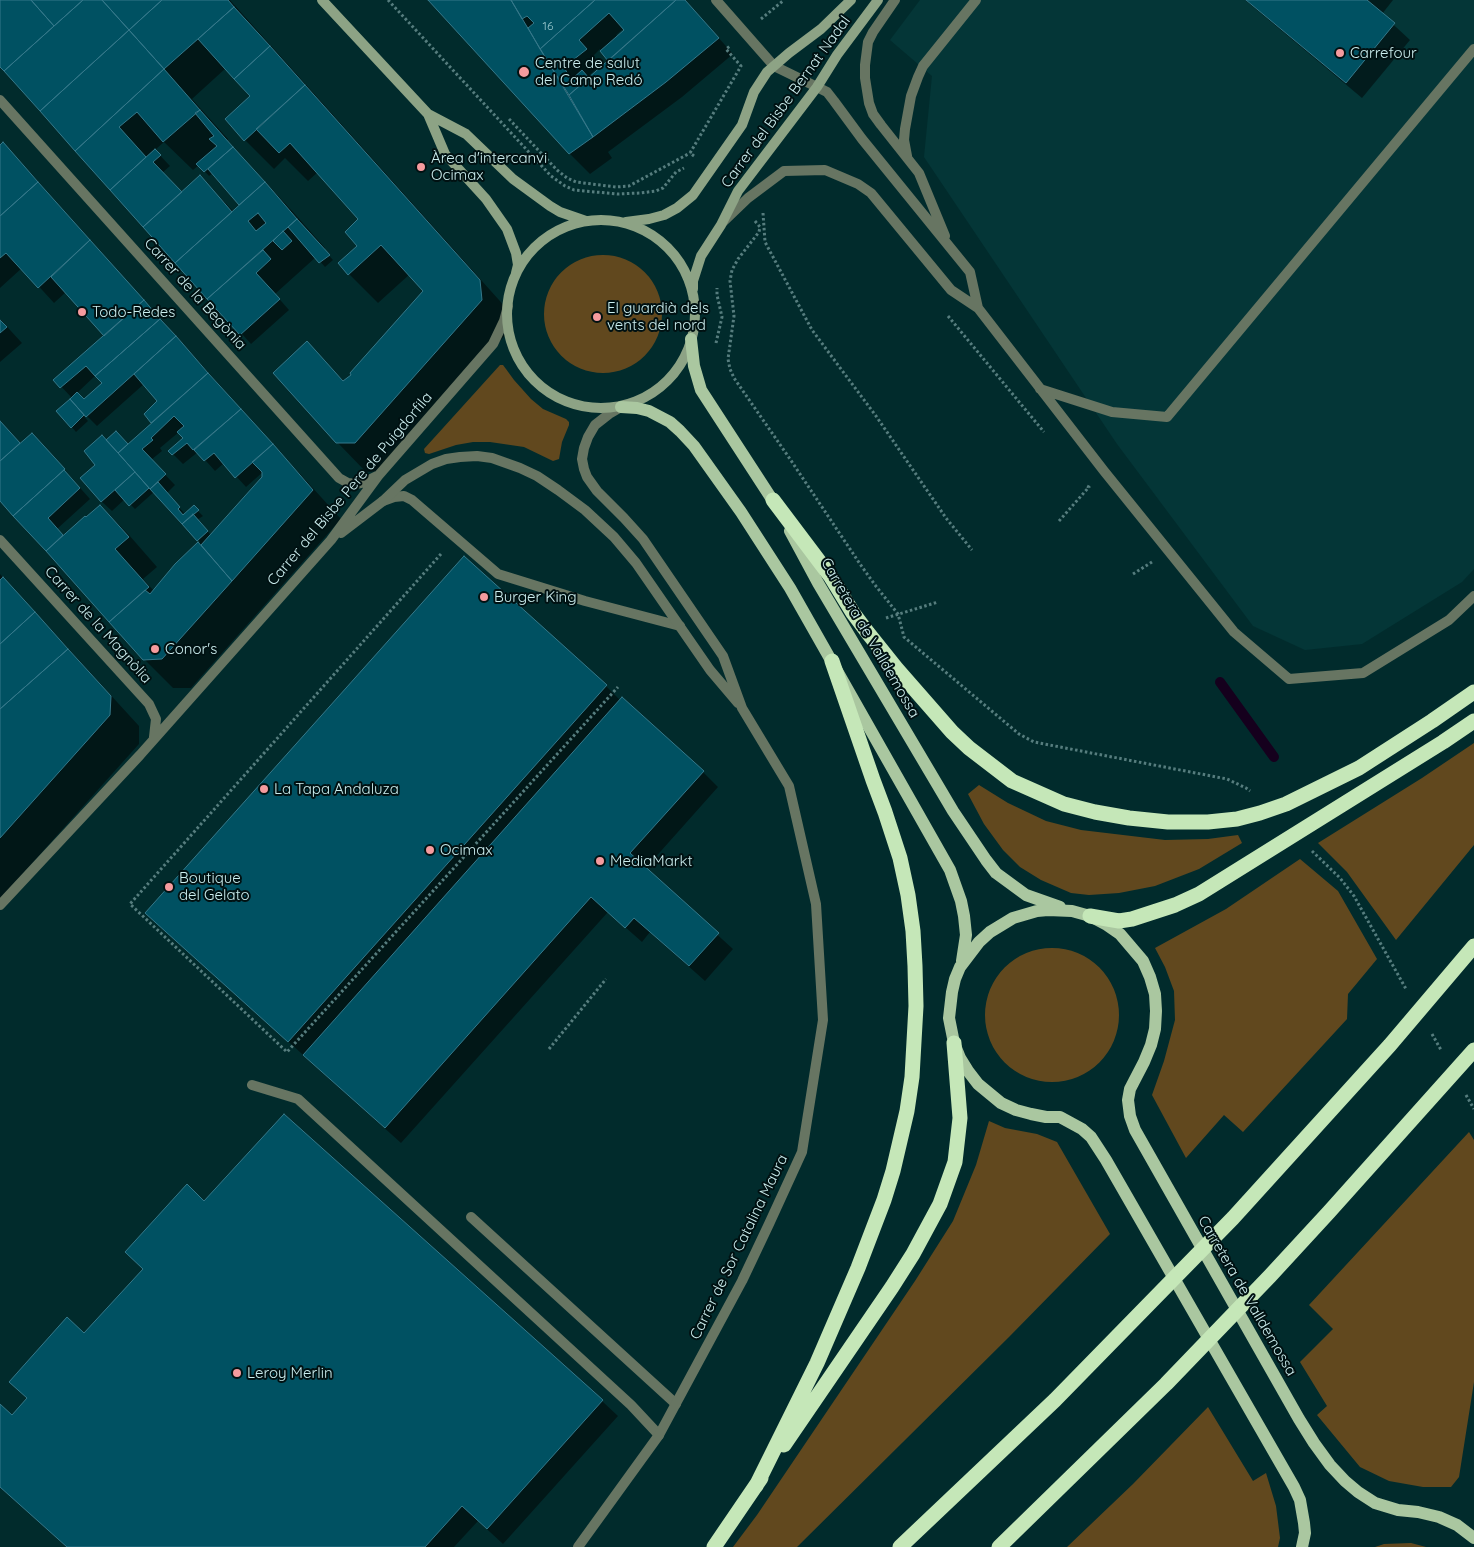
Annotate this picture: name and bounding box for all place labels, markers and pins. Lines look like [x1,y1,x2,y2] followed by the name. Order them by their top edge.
[1350,44,1417,62] place label: Carrefour
[1334,47,1346,59] marker: Carrefour
[535,54,642,89] place label: Centre de salut del Camp Redó
[517,65,531,79] marker: Centre de salut del Camp Redó
[431,149,547,184] place label: Àrea d'intercanvi Ocimax
[415,161,427,173] marker: Àrea d'intercanvi Ocimax
[607,299,709,334] place label: El guardià dels vents del nord
[92,303,175,321] place label: Todo-Redes
[76,306,88,318] marker: Todo-Redes
[591,311,603,323] marker: El guardià dels vents del nord
[494,588,577,606] place label: Burger King
[478,591,490,603] marker: Burger King
[165,640,217,658] place label: Conor's
[149,643,161,655] marker: Conor's
[274,780,399,798] place label: La Tapa Andaluza
[258,783,270,795] marker: La Tapa Andaluza
[440,841,493,859] place label: Ocimax
[424,844,436,856] marker: Ocimax
[610,852,693,870] place label: MediaMarkt
[594,855,606,867] marker: MediaMarkt
[179,869,250,904] place label: Boutique del Gelato
[163,881,175,893] marker: Boutique del Gelato
[247,1364,333,1382] place label: Leroy Merlin
[231,1367,243,1379] marker: Leroy Merlin

